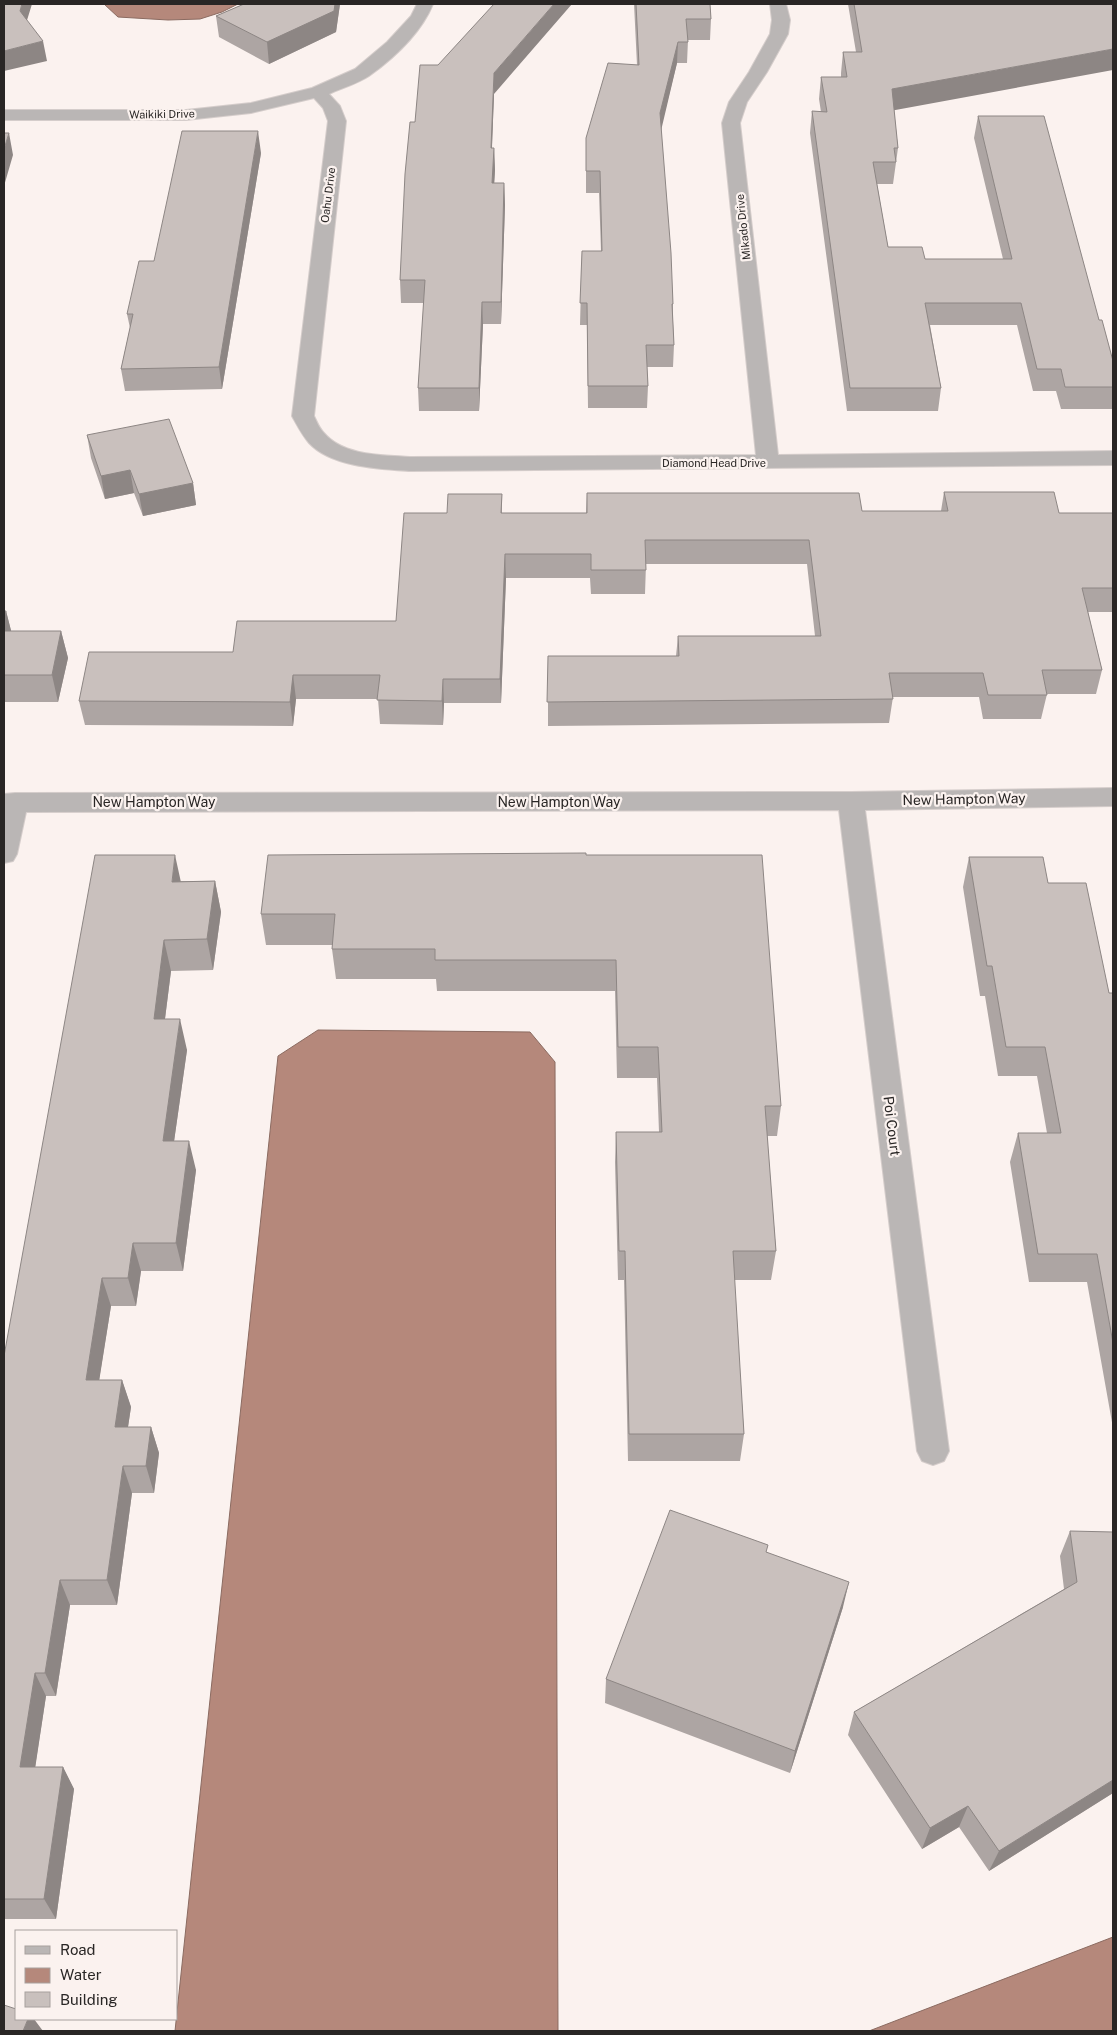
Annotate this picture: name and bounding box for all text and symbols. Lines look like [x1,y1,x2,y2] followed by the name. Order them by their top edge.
[129,107,195,121] street label: Waikiki Drive
[319,167,337,223] street label: Oahu Drive
[734,193,752,261] street label: Mikado Drive
[662,457,766,469] street label: Diamond Head Drive
[902,790,1026,808] street label: New Hampton Way
[92,794,216,810] street label: New Hampton Way
[497,794,621,810] street label: New Hampton Way
[880,1095,904,1157] street label: Poi Court
[15,1930,178,2020] legend
[60,1941,96,1958] text: Road
[60,1966,102,1983] text: Water
[60,1991,118,2008] text: Building

